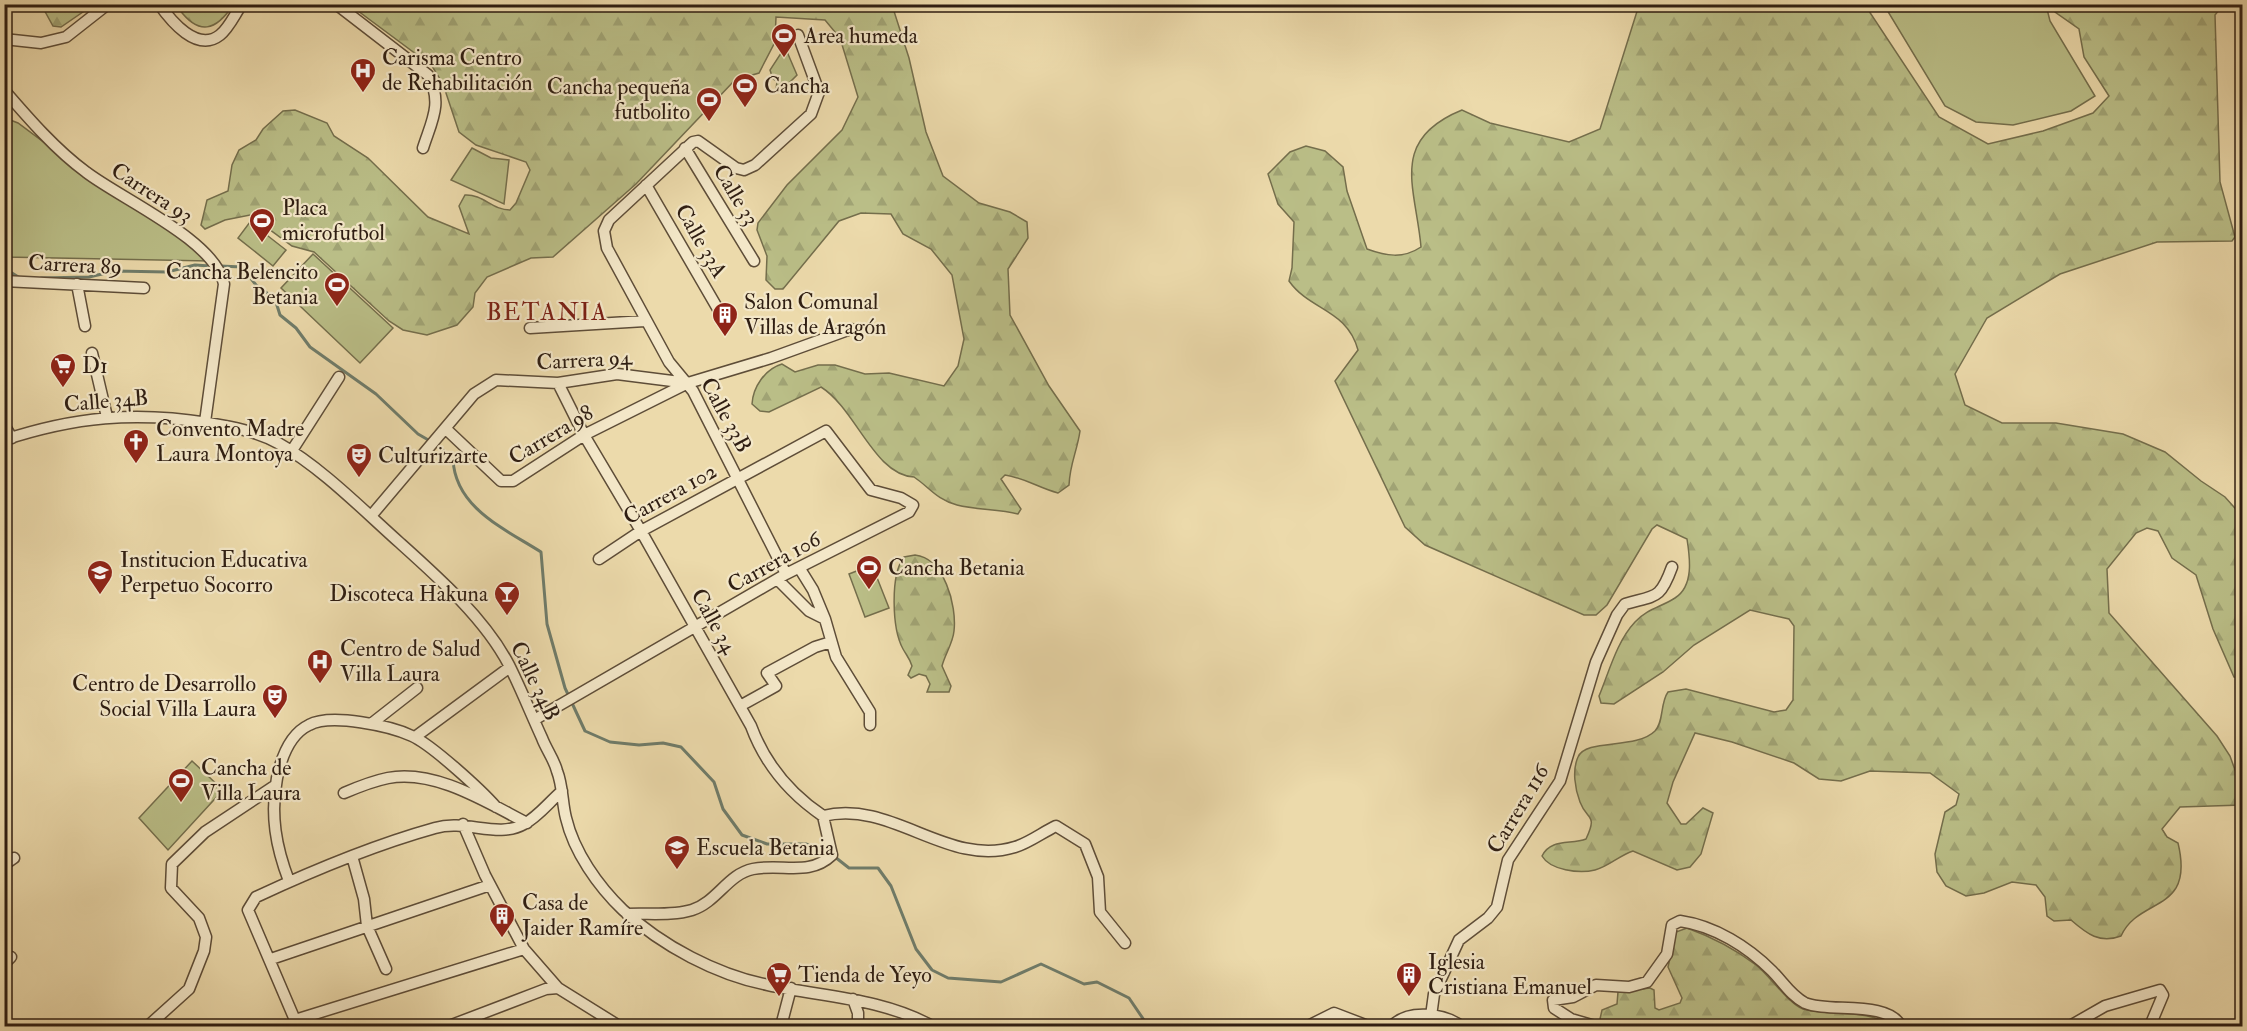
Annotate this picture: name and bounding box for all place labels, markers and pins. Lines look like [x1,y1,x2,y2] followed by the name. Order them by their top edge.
[769,21,799,59] sports icon: Area humeda
[803,22,919,50] place label: Area humeda
[382,44,533,97] place label: Carisma Centro de Rehabilitación
[348,56,378,94] hospital icon: Carisma Centro de Rehabilitación
[730,71,760,109] sports icon: Cancha
[764,72,831,100] place label: Cancha
[547,73,691,126] place label: Cancha pequeña futbolito
[694,85,724,123] sports icon: Cancha pequeña futbolito
[282,194,385,247] place label: Placa microfutbol
[247,206,277,244] sports icon: Placa microfutbol
[166,258,319,311] place label: Cancha Belencito Betania
[322,270,352,308] sports icon: Cancha Belencito Betania
[744,288,886,341] place label: Salon Comunal Villas de Aragón
[710,300,740,338] building icon: Salon Comunal Villas de Aragón
[48,351,78,389] supermarket icon: D1
[82,352,108,380] place label: D1
[156,415,304,468] place label: Convento Madre Laura Montoya
[121,427,151,465] church icon: Convento Madre Laura Montoya
[344,441,374,479] theatre icon: Culturizarte
[378,442,488,470] place label: Culturizarte
[120,546,309,600] place label: Institucion Educativa Perpetuo Socorro
[854,553,884,591] sports icon: Cancha Betania
[888,554,1025,582] place label: Cancha Betania
[85,558,115,596] school or university icon: Institucion Educativa Perpetuo Socorro
[492,579,522,617] bar icon: Discoteca Hakuna
[329,580,489,608] place label: Discoteca Hakuna
[340,635,481,688] place label: Centro de Salud Villa Laura
[305,647,335,685] hospital icon: Centro de Salud Villa Laura
[72,670,257,723] place label: Centro de Desarrollo Social Villa Laura
[260,682,290,720] theatre icon: Centro de Desarrollo Social Villa Laura
[201,754,302,807] place label: Cancha de Villa Laura
[166,766,196,804] sports icon: Cancha de Villa Laura
[662,833,692,871] school or university icon: Escuela Betania
[696,834,835,862] place label: Escuela Betania
[521,889,643,942] place label: Casa de Jaider Ramíre
[487,901,517,939] building icon: Casa de Jaider Ramíre
[1428,948,1592,1001] place label: Iglesia Cristiana Emanuel
[764,960,794,998] supermarket icon: Tienda de Yeyo
[1394,960,1424,998] building icon: Iglesia Cristiana Emanuel
[798,961,932,989] place label: Tienda de Yeyo

